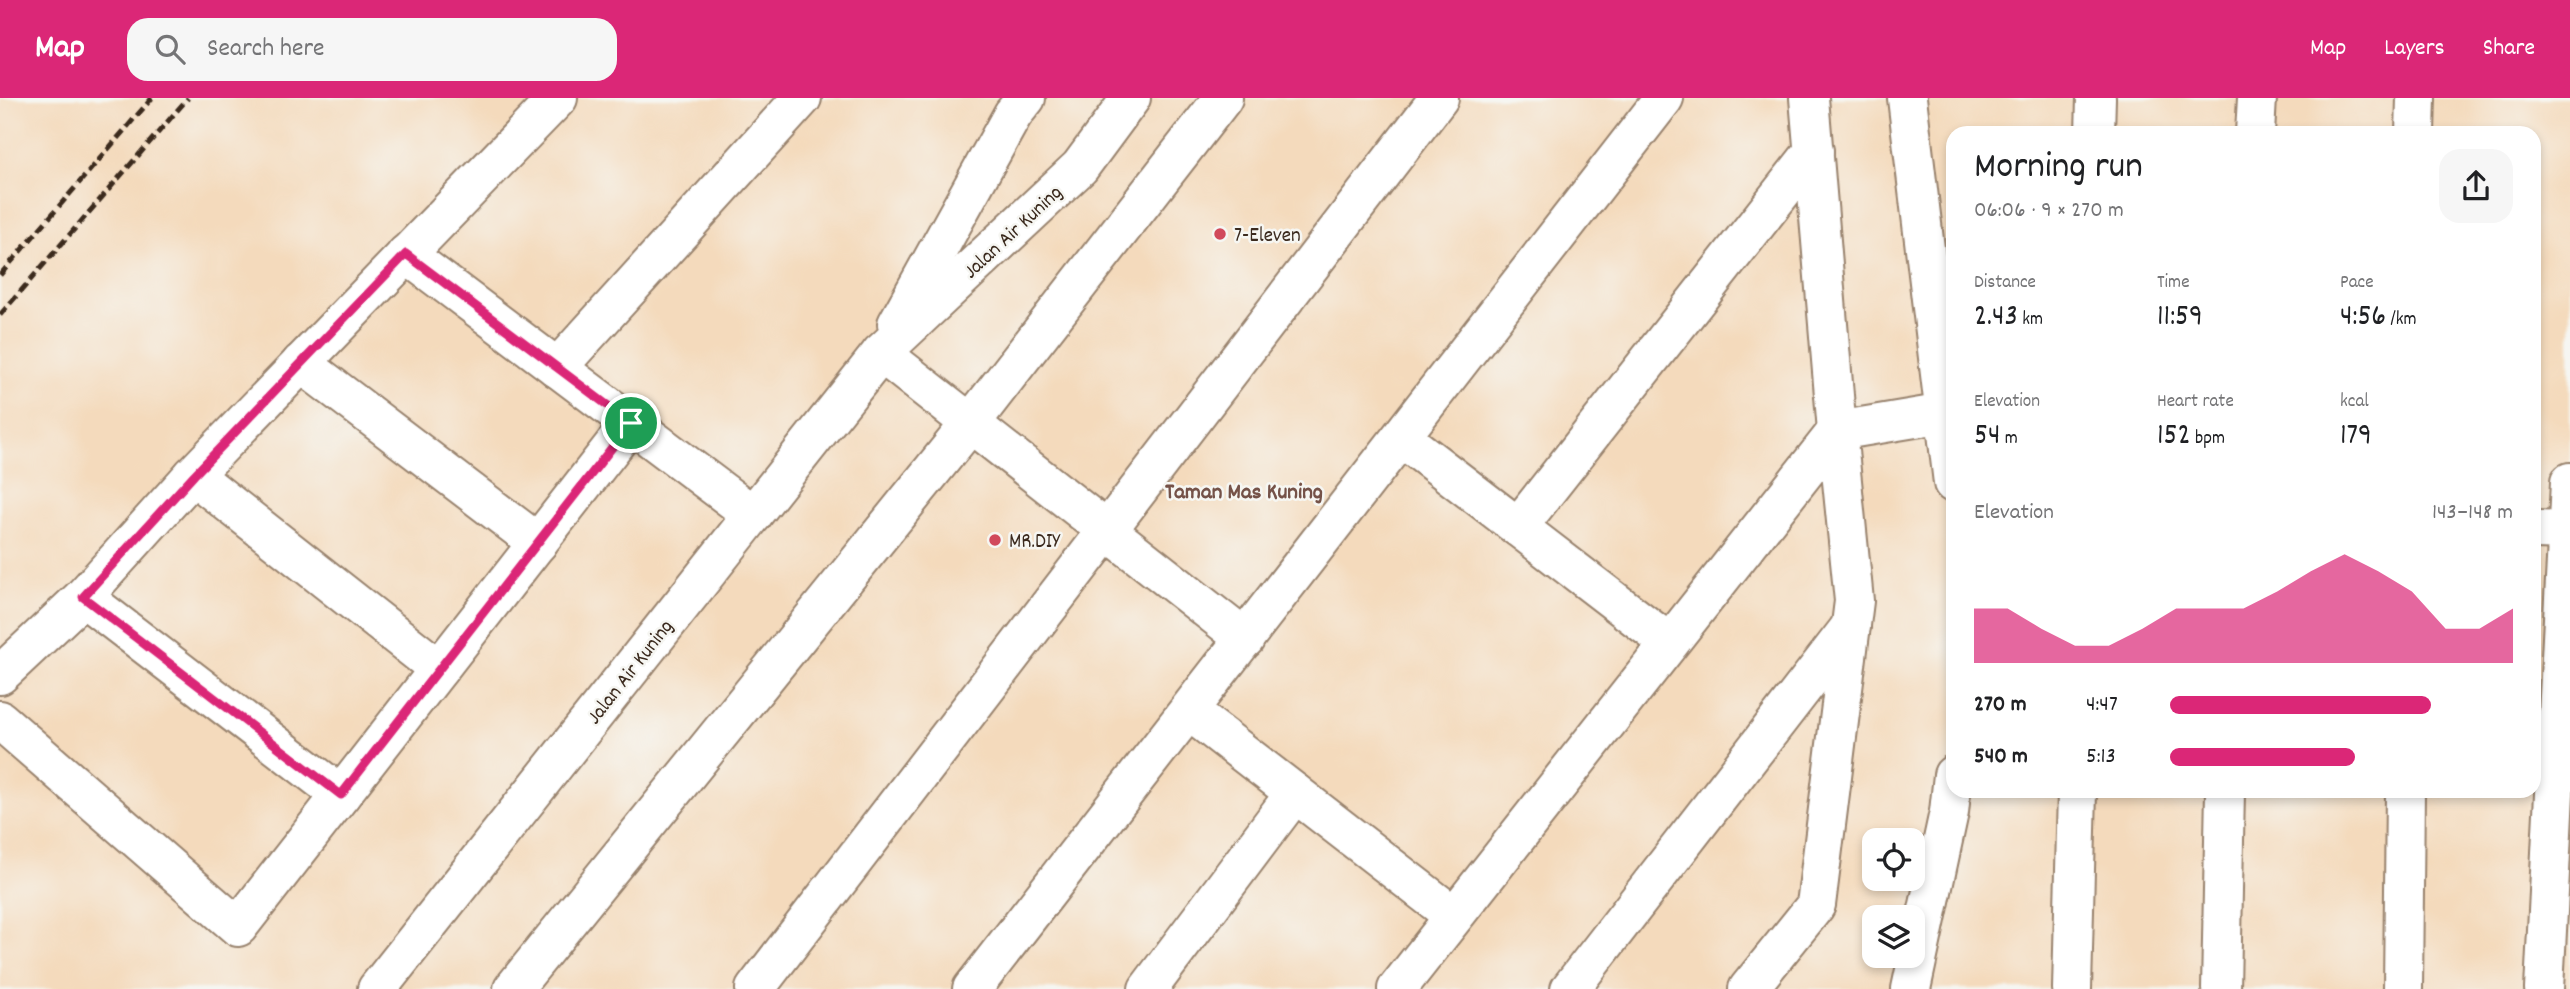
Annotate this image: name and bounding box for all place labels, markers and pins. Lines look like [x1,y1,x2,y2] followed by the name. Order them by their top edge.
[1234,222,1301,252] place label: 7-Eleven
[1212,226,1228,242] marker: 7-Eleven
[601,393,661,453] pin
[1009,528,1061,558] place label: MR.DIY
[987,532,1003,548] marker: MR.DIY

